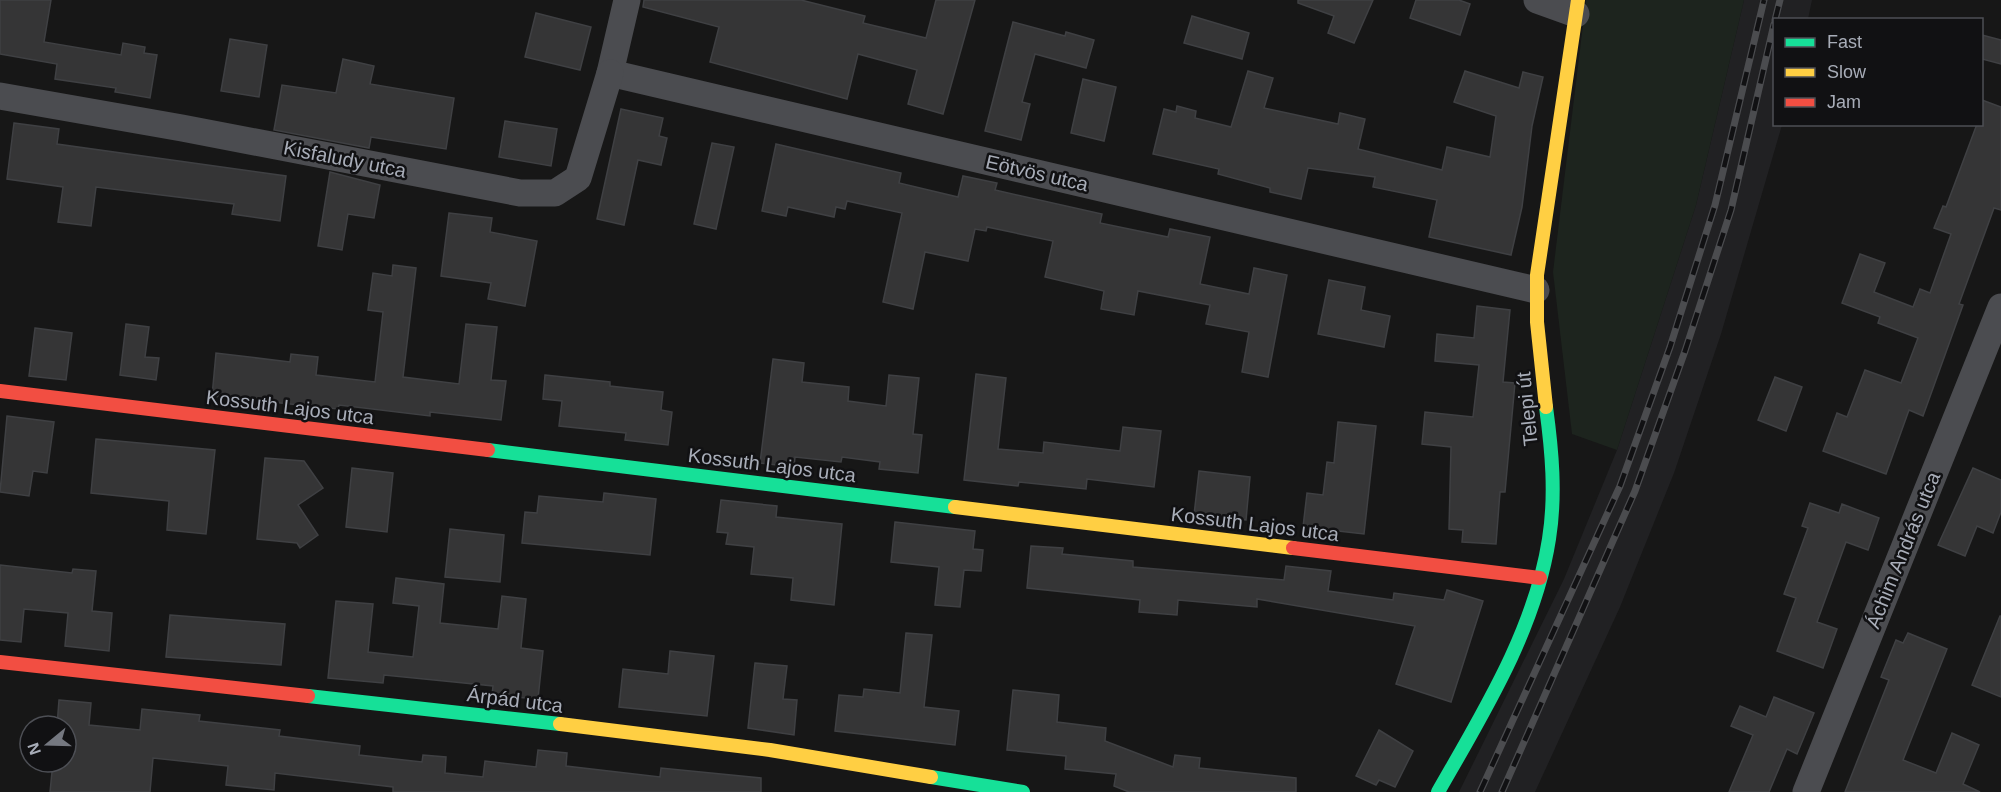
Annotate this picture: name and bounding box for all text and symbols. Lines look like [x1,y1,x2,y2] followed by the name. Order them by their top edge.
[1773,18,1983,126] legend
[1827,32,1862,52] text: Fast
[1827,62,1867,82] text: Slow
[1827,92,1861,112] text: Jam
[282,136,409,182] street label: Kisfaludy utca
[984,151,1091,196] street label: Eötvös utca
[1512,370,1542,447] street label: Telepi út
[205,386,376,428] street label: Kossuth Lajos utca
[687,444,858,486] street label: Kossuth Lajos utca
[1862,468,1945,631] street label: Áchim András utca
[1170,503,1341,545] street label: Kossuth Lajos utca
[466,683,565,717] street label: Árpád utca
[18,714,78,774] north arrow
[24,740,44,757] text: N

